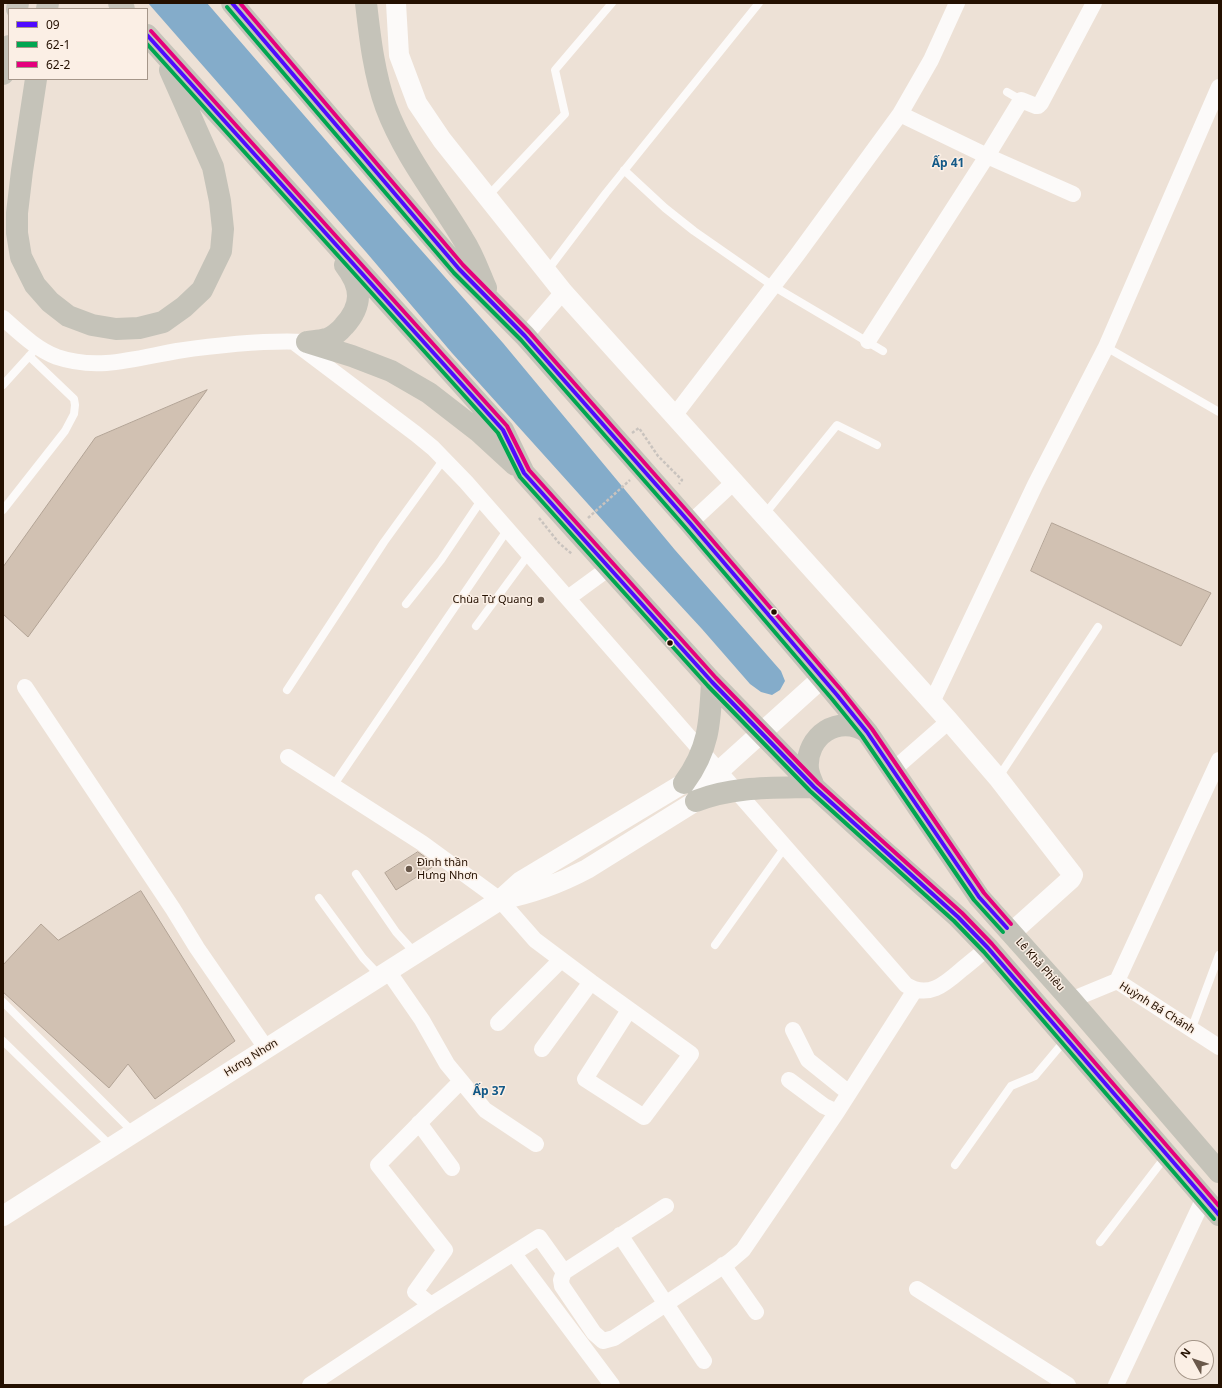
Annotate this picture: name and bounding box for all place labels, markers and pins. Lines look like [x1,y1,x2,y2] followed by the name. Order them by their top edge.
[452,593,533,607] place label: Chùa Từ Quang
[536,595,546,605] marker: Chùa Từ Quang
[769,607,779,617] unlabelled marker
[665,638,675,648] unlabelled marker
[417,856,478,882] place label: Đình thần Hưng Nhơn
[404,864,414,874] marker: Đình thần Hưng Nhơn

